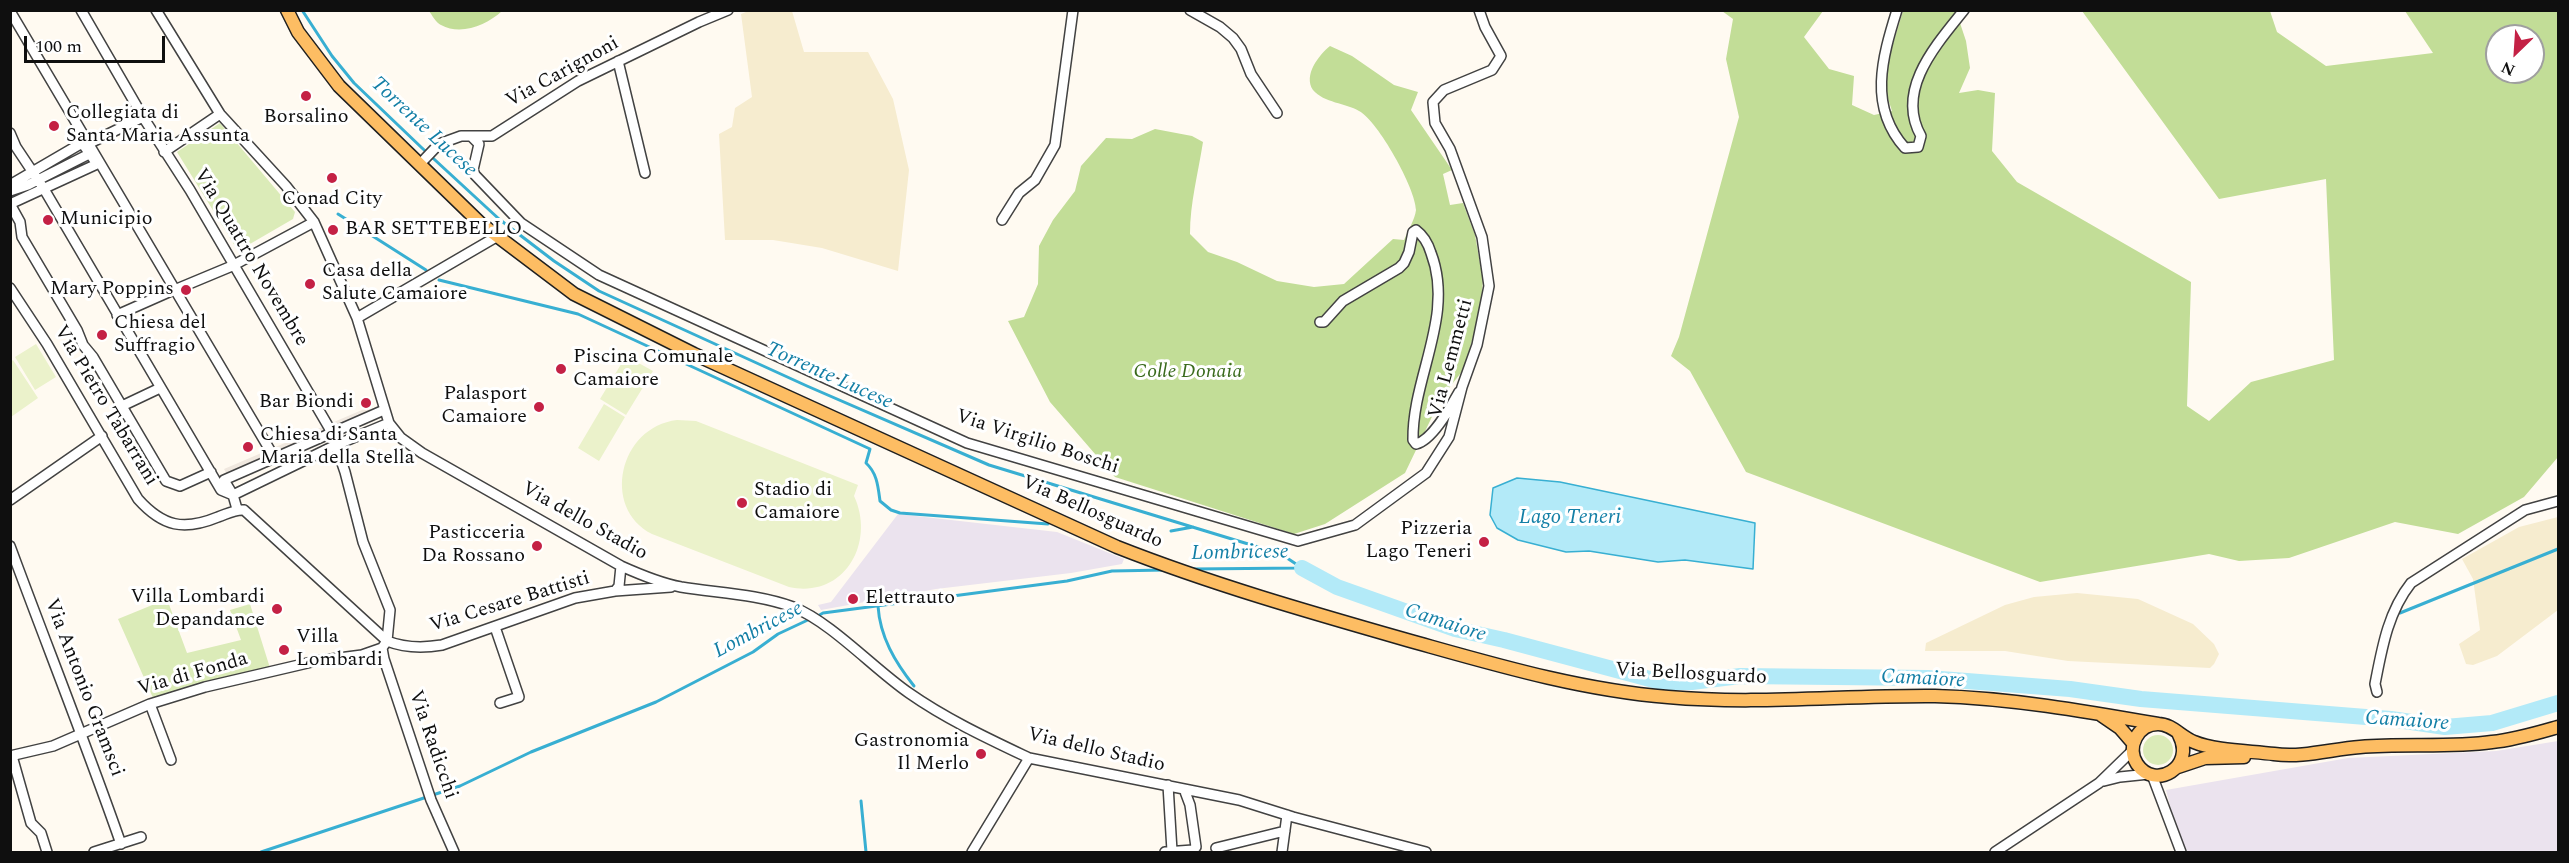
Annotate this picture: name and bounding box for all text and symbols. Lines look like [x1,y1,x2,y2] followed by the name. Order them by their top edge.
[27,24,168,62] scale bar
[2485,24,2545,84] north arrow
[502,32,624,114] street label: Via Carignoni
[35,33,82,60] text: 100 m
[2497,55,2519,82] text: N
[365,72,481,184] water label: Torrente Lucese
[299,89,313,103] marker: Borsalino
[66,102,250,149] place label: Collegiata di Santa Maria Assunta
[264,106,348,130] place label: Borsalino
[47,119,61,133] marker: Collegiata di Santa Maria Assunta
[187,165,313,351] street label: Via Quattro Novembre
[325,171,339,185] marker: Conad City
[282,188,382,212] place label: Conad City
[60,208,152,232] place label: Municipio
[41,213,55,227] marker: Municipio
[345,218,522,242] place label: BAR SETTEBELLO
[326,223,340,237] marker: BAR SETTEBELLO
[322,260,467,307] place label: Casa della Salute Camaiore
[303,277,317,291] marker: Casa della Salute Camaiore
[50,278,174,302] place label: Mary Poppins
[179,283,193,297] marker: Mary Poppins
[1425,297,1479,421] street label: Via Lemmetti
[114,312,206,359] place label: Chiesa del Suffragio
[48,322,162,490] street label: Via Pietro Tabarrani
[95,328,109,342] marker: Chiesa del Suffragio
[762,338,896,416] water label: Torrente Lucese
[573,346,733,393] place label: Piscina Comunale Camaiore
[1134,361,1242,385] park label: Colle Donaia
[554,362,568,376] marker: Piscina Comunale Camaiore
[441,383,527,430] place label: Palasport Camaiore
[259,391,354,415] place label: Bar Biondi
[359,396,373,410] marker: Bar Biondi
[532,400,546,414] marker: Palasport Camaiore
[952,405,1122,481] street label: Via Virgilio Boschi
[260,424,414,471] place label: Chiesa di Santa Maria della Stella
[241,440,255,454] marker: Chiesa di Santa Maria della Stella
[1018,471,1166,555] street label: Via Bellosguardo
[517,478,651,566] street label: Via dello Stadio
[754,479,840,526] place label: Stadio di Camaiore
[735,496,749,510] marker: Stadio di Camaiore
[1519,506,1621,532] water label: Lago Teneri
[1365,518,1472,565] place label: Pizzeria Lago Teneri
[421,522,525,569] place label: Pasticceria Da Rossano
[1477,535,1491,549] marker: Pizzeria Lago Teneri
[530,539,544,553] marker: Pasticceria Da Rossano
[1191,541,1289,567] water label: Lombricese
[427,567,593,639] street label: Via Cesare Battisti
[131,586,265,633] place label: Villa Lombardi Depandance
[865,587,955,611] place label: Elettrauto
[846,592,860,606] marker: Elettrauto
[38,596,128,780] street label: Via Antonio Gramsci
[710,597,808,665] water label: Lombricese
[1401,599,1489,649] water label: Camaiore
[270,602,284,616] marker: Villa Lombardi Depandance
[296,626,383,673] place label: Villa Lombardi
[277,643,291,657] marker: Villa Lombardi
[135,648,251,702] street label: Via di Fonda
[1615,659,1767,691] street label: Via Bellosguardo
[1880,665,1966,695] water label: Camaiore
[402,687,462,803] street label: Via Radicchi
[2364,706,2450,738] water label: Camaiore
[1025,724,1167,778] street label: Via dello Stadio
[854,730,969,777] place label: Gastronomia Il Merlo
[974,747,988,761] marker: Gastronomia Il Merlo

